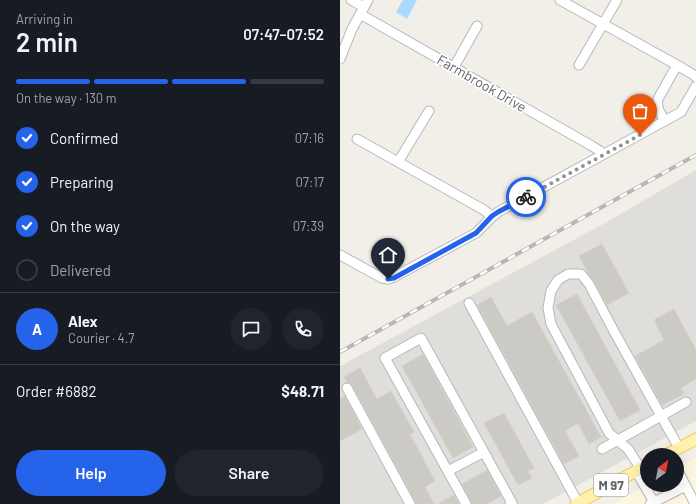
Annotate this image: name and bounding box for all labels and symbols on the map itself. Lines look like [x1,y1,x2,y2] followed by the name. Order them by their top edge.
[434,51,530,115] street label: Farmbrook Drive
[623,94,657,135] pin
[506,177,546,217] courier
[371,238,405,279] pin
[640,448,684,492] north arrow
[594,474,628,496] road number: M 97

